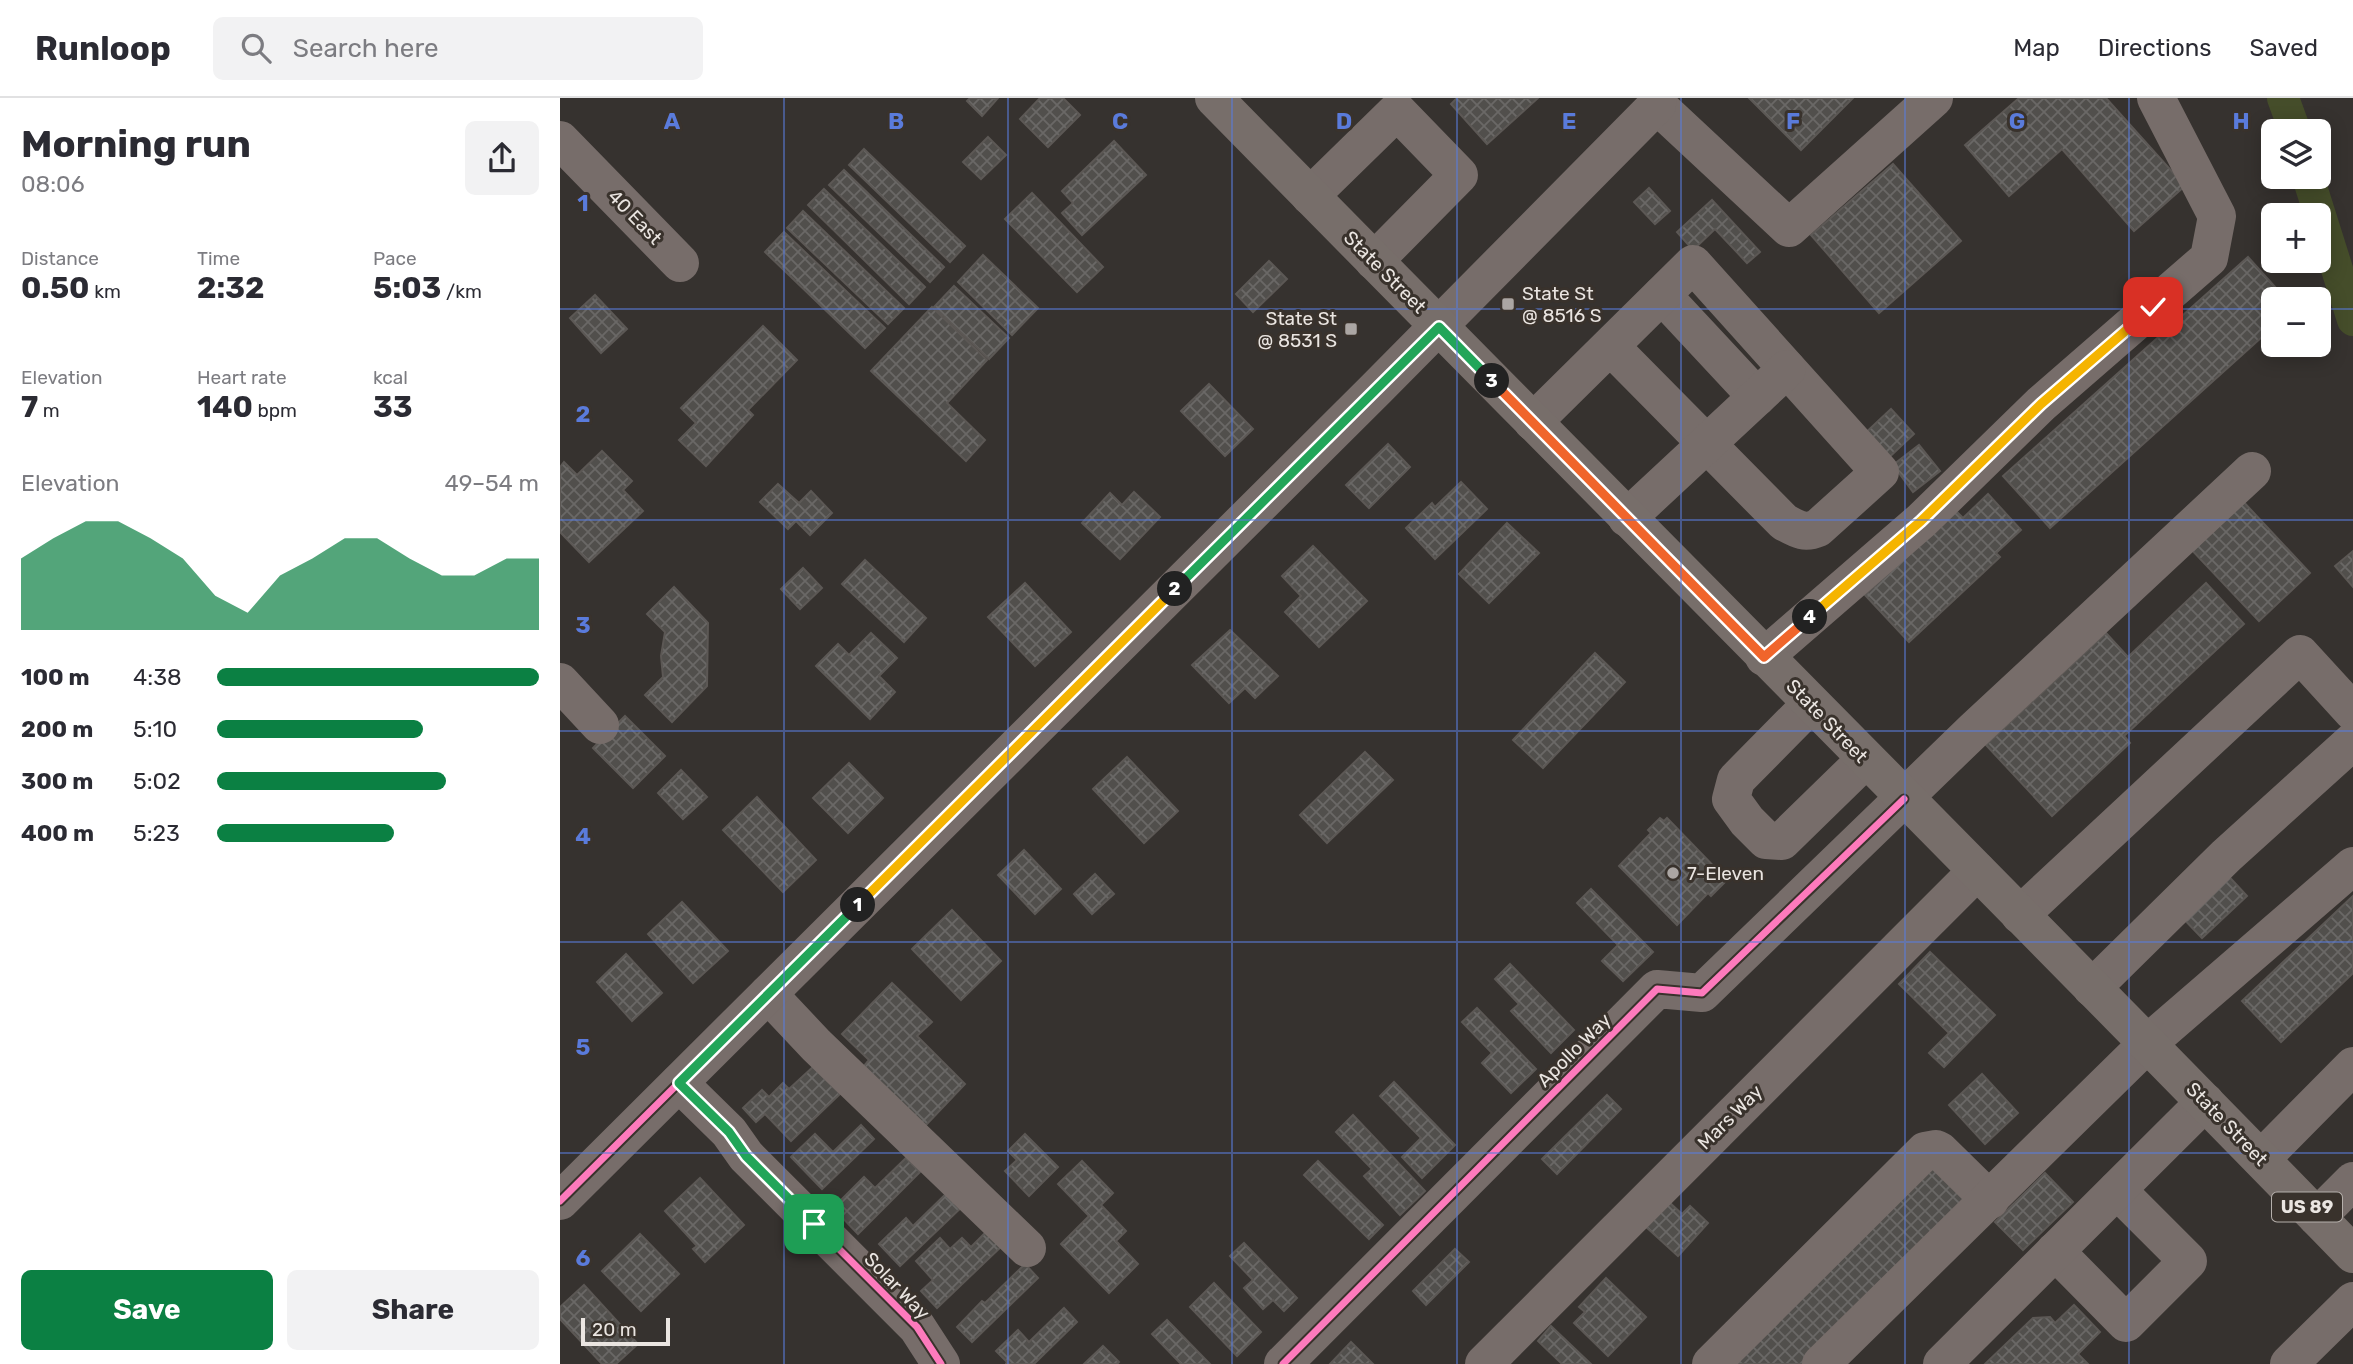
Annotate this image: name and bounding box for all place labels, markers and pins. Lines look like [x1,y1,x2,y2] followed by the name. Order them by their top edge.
[2123,277,2183,337] pin
[1522,282,1602,327] place label: State St @ 8516 S
[1500,296,1516,312] marker: State St @ 8516 S
[1257,307,1338,352] place label: State St @ 8531 S
[1343,321,1359,337] marker: State St @ 8531 S
[1474,364,1510,398] pin: 3
[1158,572,1192,606] pin: 2
[1792,600,1828,634] pin: 4
[1687,862,1764,885] place label: 7-Eleven
[1665,865,1681,881] marker: 7-Eleven
[840,888,876,922] pin: 1
[784,1194,844,1254] pin

